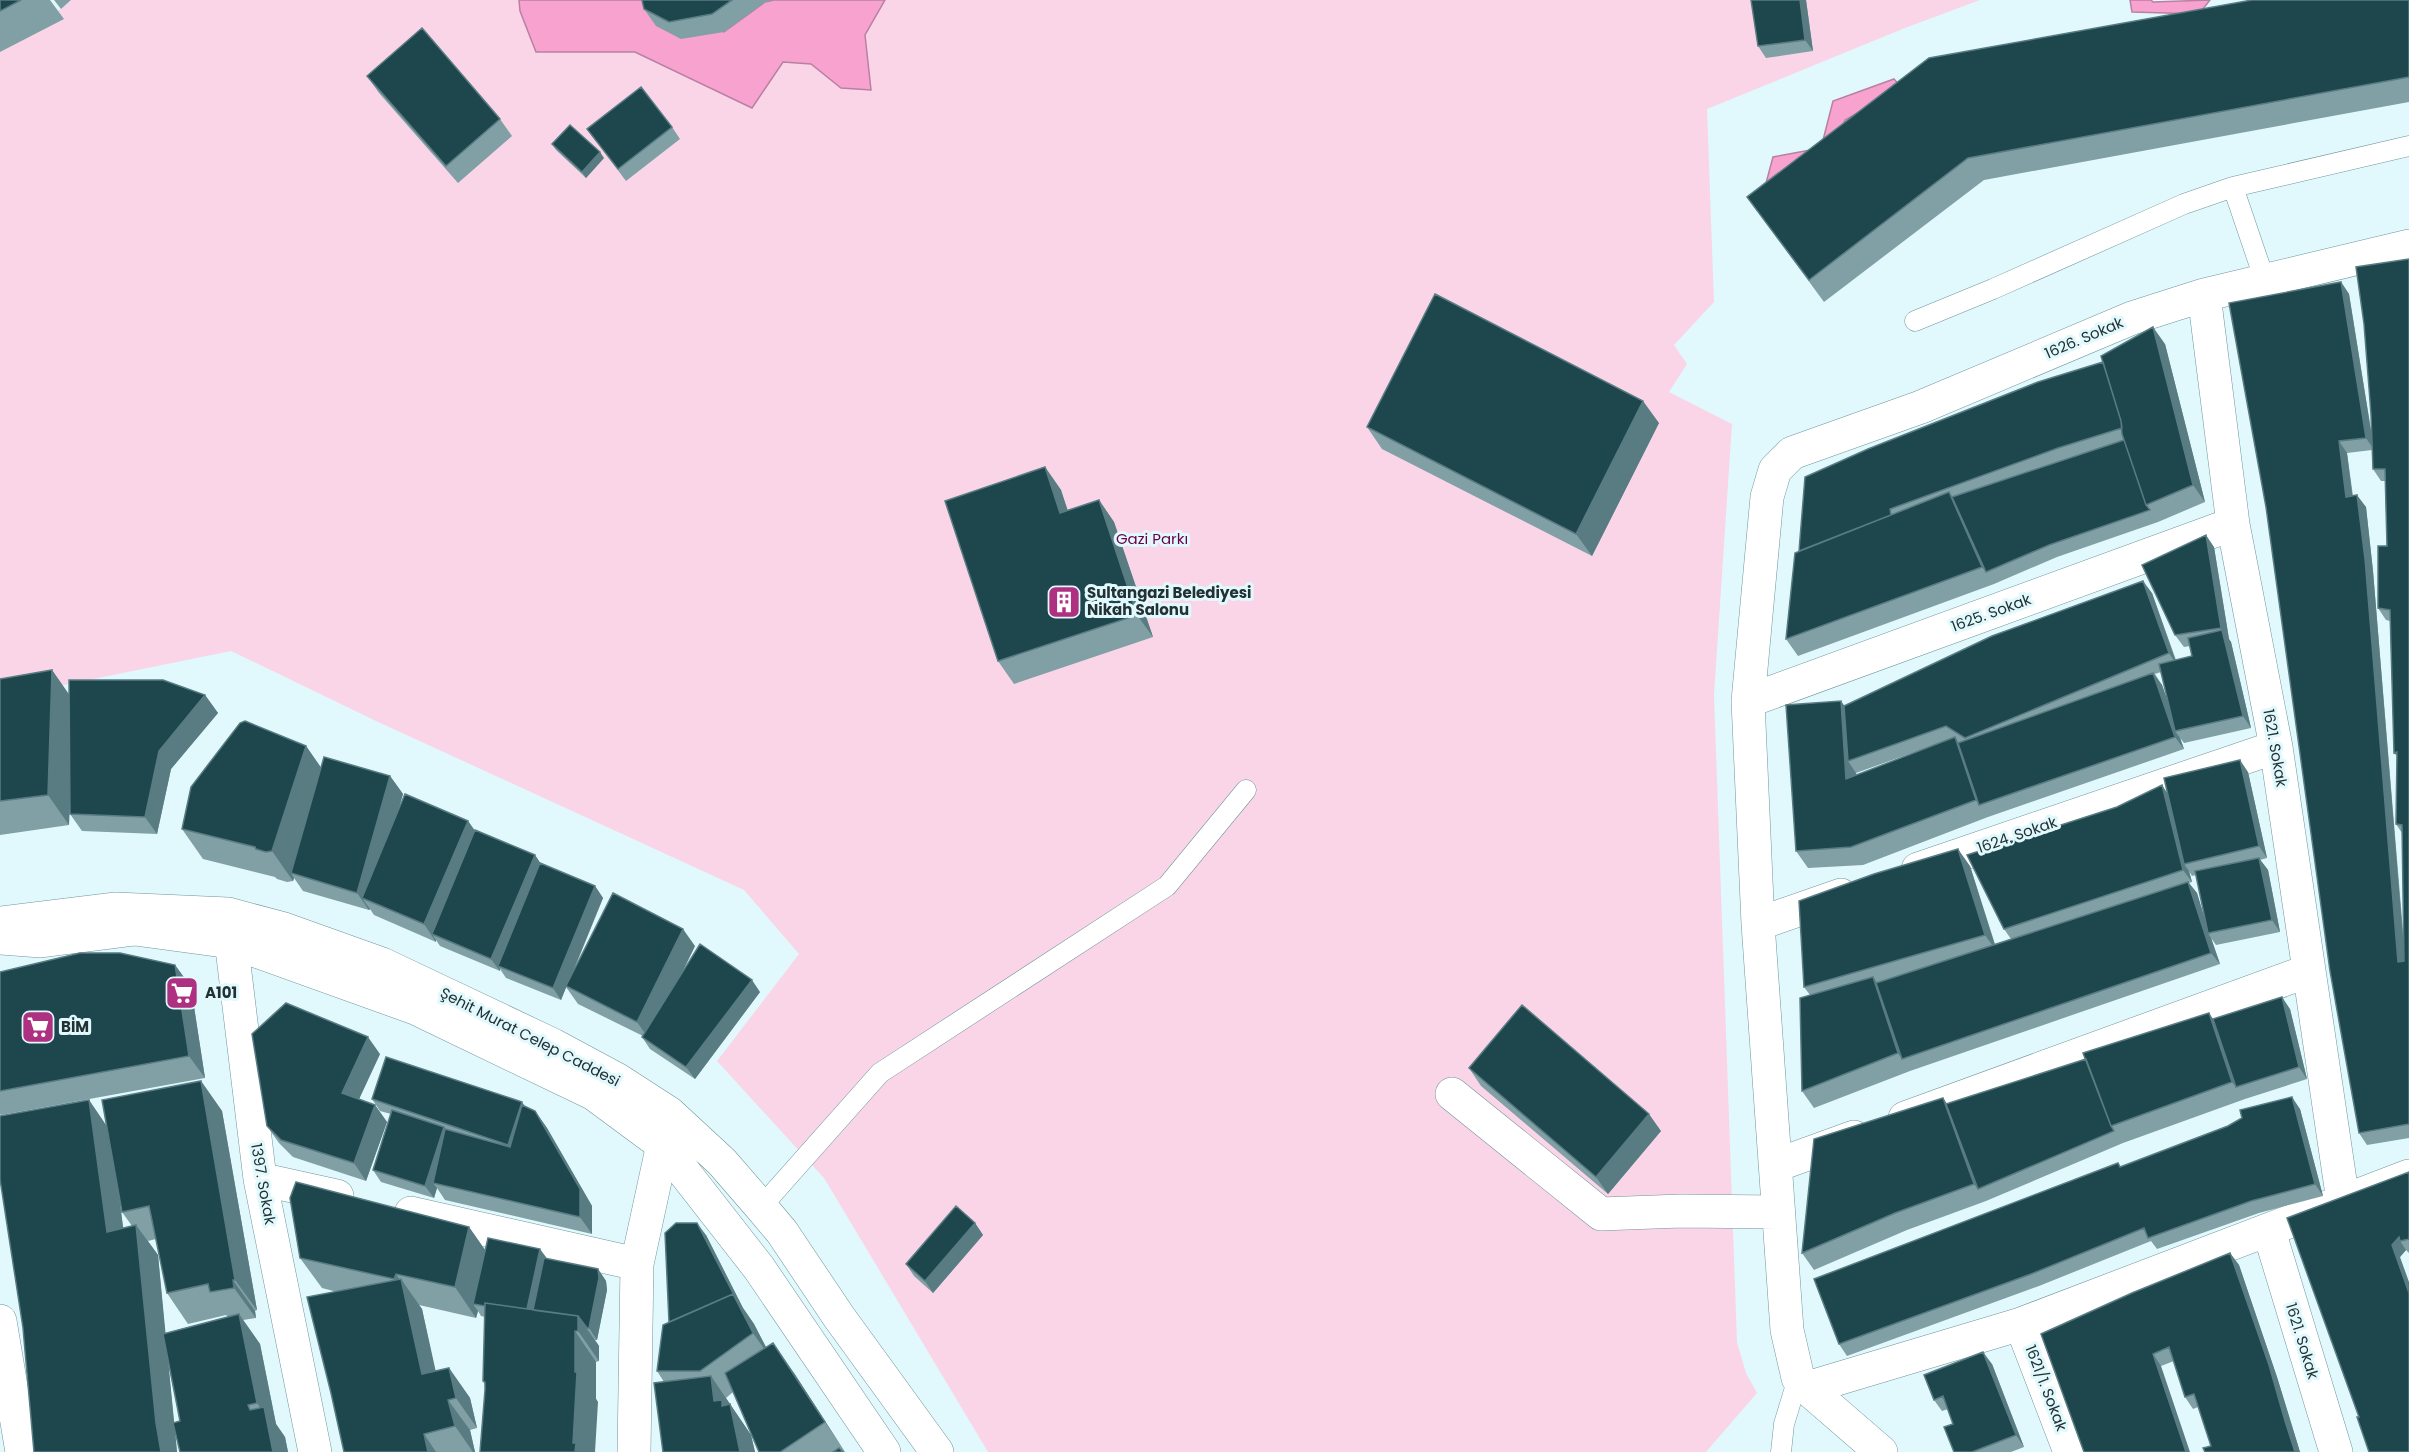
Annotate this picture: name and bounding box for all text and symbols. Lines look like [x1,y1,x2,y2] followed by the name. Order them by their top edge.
[2041,311,2127,364] street label: 1626. Sokak
[1116,528,1188,549] park label: Gazi Parkı
[1087,582,1251,620] place label: Sultangazi Belediyesi Nikah Salonu
[1046,584,1082,620] building icon: Sultangazi Belediyesi Nikah Salonu
[1948,588,2034,637] street label: 1625. Sokak
[2258,707,2293,789] street label: 1621. Sokak
[1974,811,2060,858] street label: 1624. Sokak
[164,975,200,1011] supermarket icon: A101
[205,982,237,1003] place label: A101
[437,982,624,1091] street label: Şehit Murat Celep Caddesi
[20,1009,56,1045] supermarket icon: BİM
[61,1016,89,1037] place label: BİM
[246,1141,281,1227] street label: 1397. Sokak
[2281,1300,2324,1382] street label: 1621. Sokak
[2020,1342,2073,1434] street label: 1621/1. Sokak

